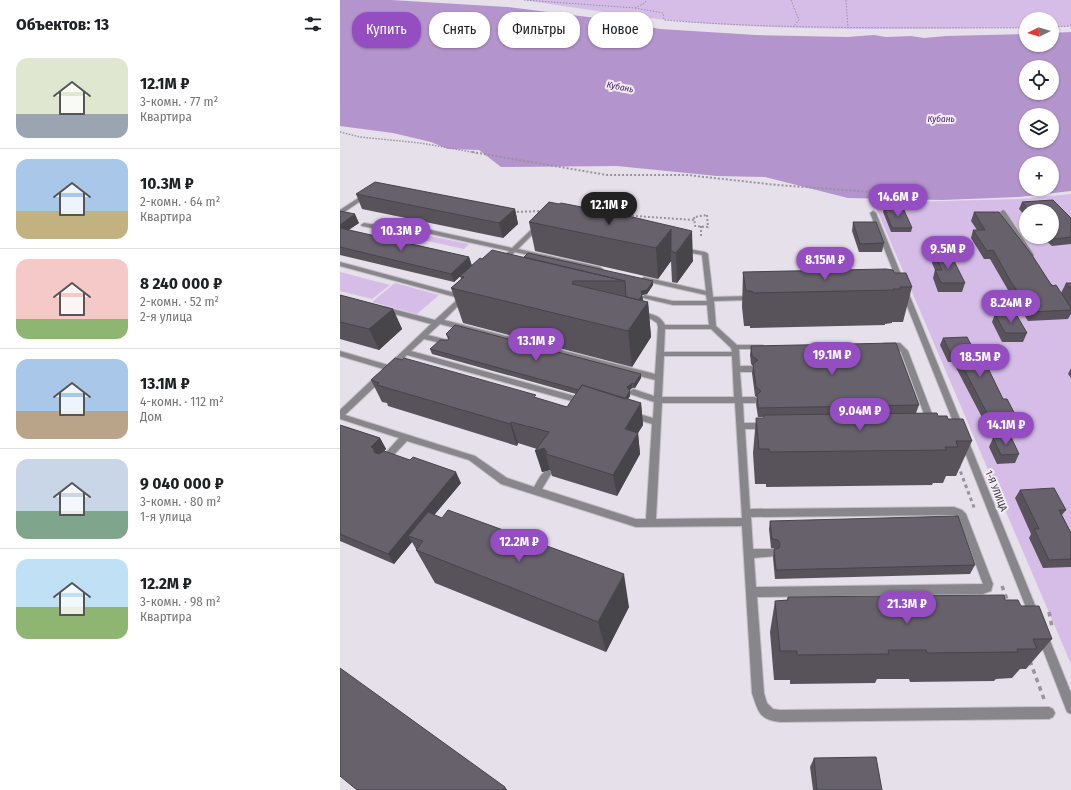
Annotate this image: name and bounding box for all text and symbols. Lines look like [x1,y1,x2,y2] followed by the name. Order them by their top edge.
[352,12,421,48] chip: Купить
[429,12,490,48] chip: Снять
[498,12,580,48] chip: Фильтры
[588,12,653,48] chip: Новое
[1019,12,1059,52] north arrow
[1019,12,1059,244] map controls
[302,13,324,35] icon: filters
[16,14,109,35] text: Объектов: 13
[1019,60,1059,100] button: locate
[140,73,189,94] text: 12.1M ₽
[48,74,96,122] icon: home
[606,80,634,94] water label: Кубань
[140,94,218,109] text: 3-комн. · 77 m²
[1019,108,1059,148] button: layers
[140,109,192,124] text: Квартира
[927,114,955,124] water label: Кубань
[1019,156,1059,196] button: +
[140,173,194,194] text: 10.3M ₽
[48,175,96,223] icon: home
[861,184,935,218] pin: 14.6M ₽
[878,189,918,204] text: 14.6M ₽
[572,192,646,226] pin: 12.1M ₽
[140,194,220,209] text: 2-комн. · 64 m²
[590,197,628,212] text: 12.1M ₽
[1019,204,1059,244] button: −
[140,209,192,224] text: Квартира
[364,218,438,252] pin: 10.3M ₽
[380,223,422,238] text: 10.3M ₽
[915,236,981,270] pin: 9.5M ₽
[930,241,966,256] text: 9.5M ₽
[788,247,862,281] pin: 8.15M ₽
[805,252,845,267] text: 8.15M ₽
[140,273,222,294] text: 8 240 000 ₽
[48,275,96,323] icon: home
[974,290,1048,324] pin: 8.24M ₽
[140,294,219,309] text: 2-комн. · 52 m²
[990,295,1032,310] text: 8.24M ₽
[140,309,192,324] text: 2-я улица
[499,328,573,362] pin: 13.1M ₽
[517,333,555,348] text: 13.1M ₽
[795,342,869,376] pin: 19.1M ₽
[943,344,1017,378] pin: 18.5M ₽
[813,347,851,362] text: 19.1M ₽
[960,349,1000,364] text: 18.5M ₽
[140,373,190,394] text: 13.1M ₽
[48,375,96,423] icon: home
[140,394,224,409] text: 4-комн. · 112 m²
[823,398,897,432] pin: 9.04M ₽
[839,403,881,418] text: 9.04M ₽
[140,409,162,424] text: Дом
[969,412,1043,446] pin: 14.1M ₽
[987,417,1025,432] text: 14.1M ₽
[982,469,1010,514] street label: 1-Я УЛИЦА
[140,473,224,494] text: 9 040 000 ₽
[48,475,96,523] icon: home
[140,494,221,509] text: 3-комн. · 80 m²
[140,509,192,524] text: 1-я улица
[482,529,556,563] pin: 12.2M ₽
[499,534,539,549] text: 12.2M ₽
[140,573,192,594] text: 12.2M ₽
[48,575,96,623] icon: home
[870,591,944,625] pin: 21.3M ₽
[140,594,220,609] text: 3-комн. · 98 m²
[887,596,927,611] text: 21.3M ₽
[140,609,192,624] text: Квартира

